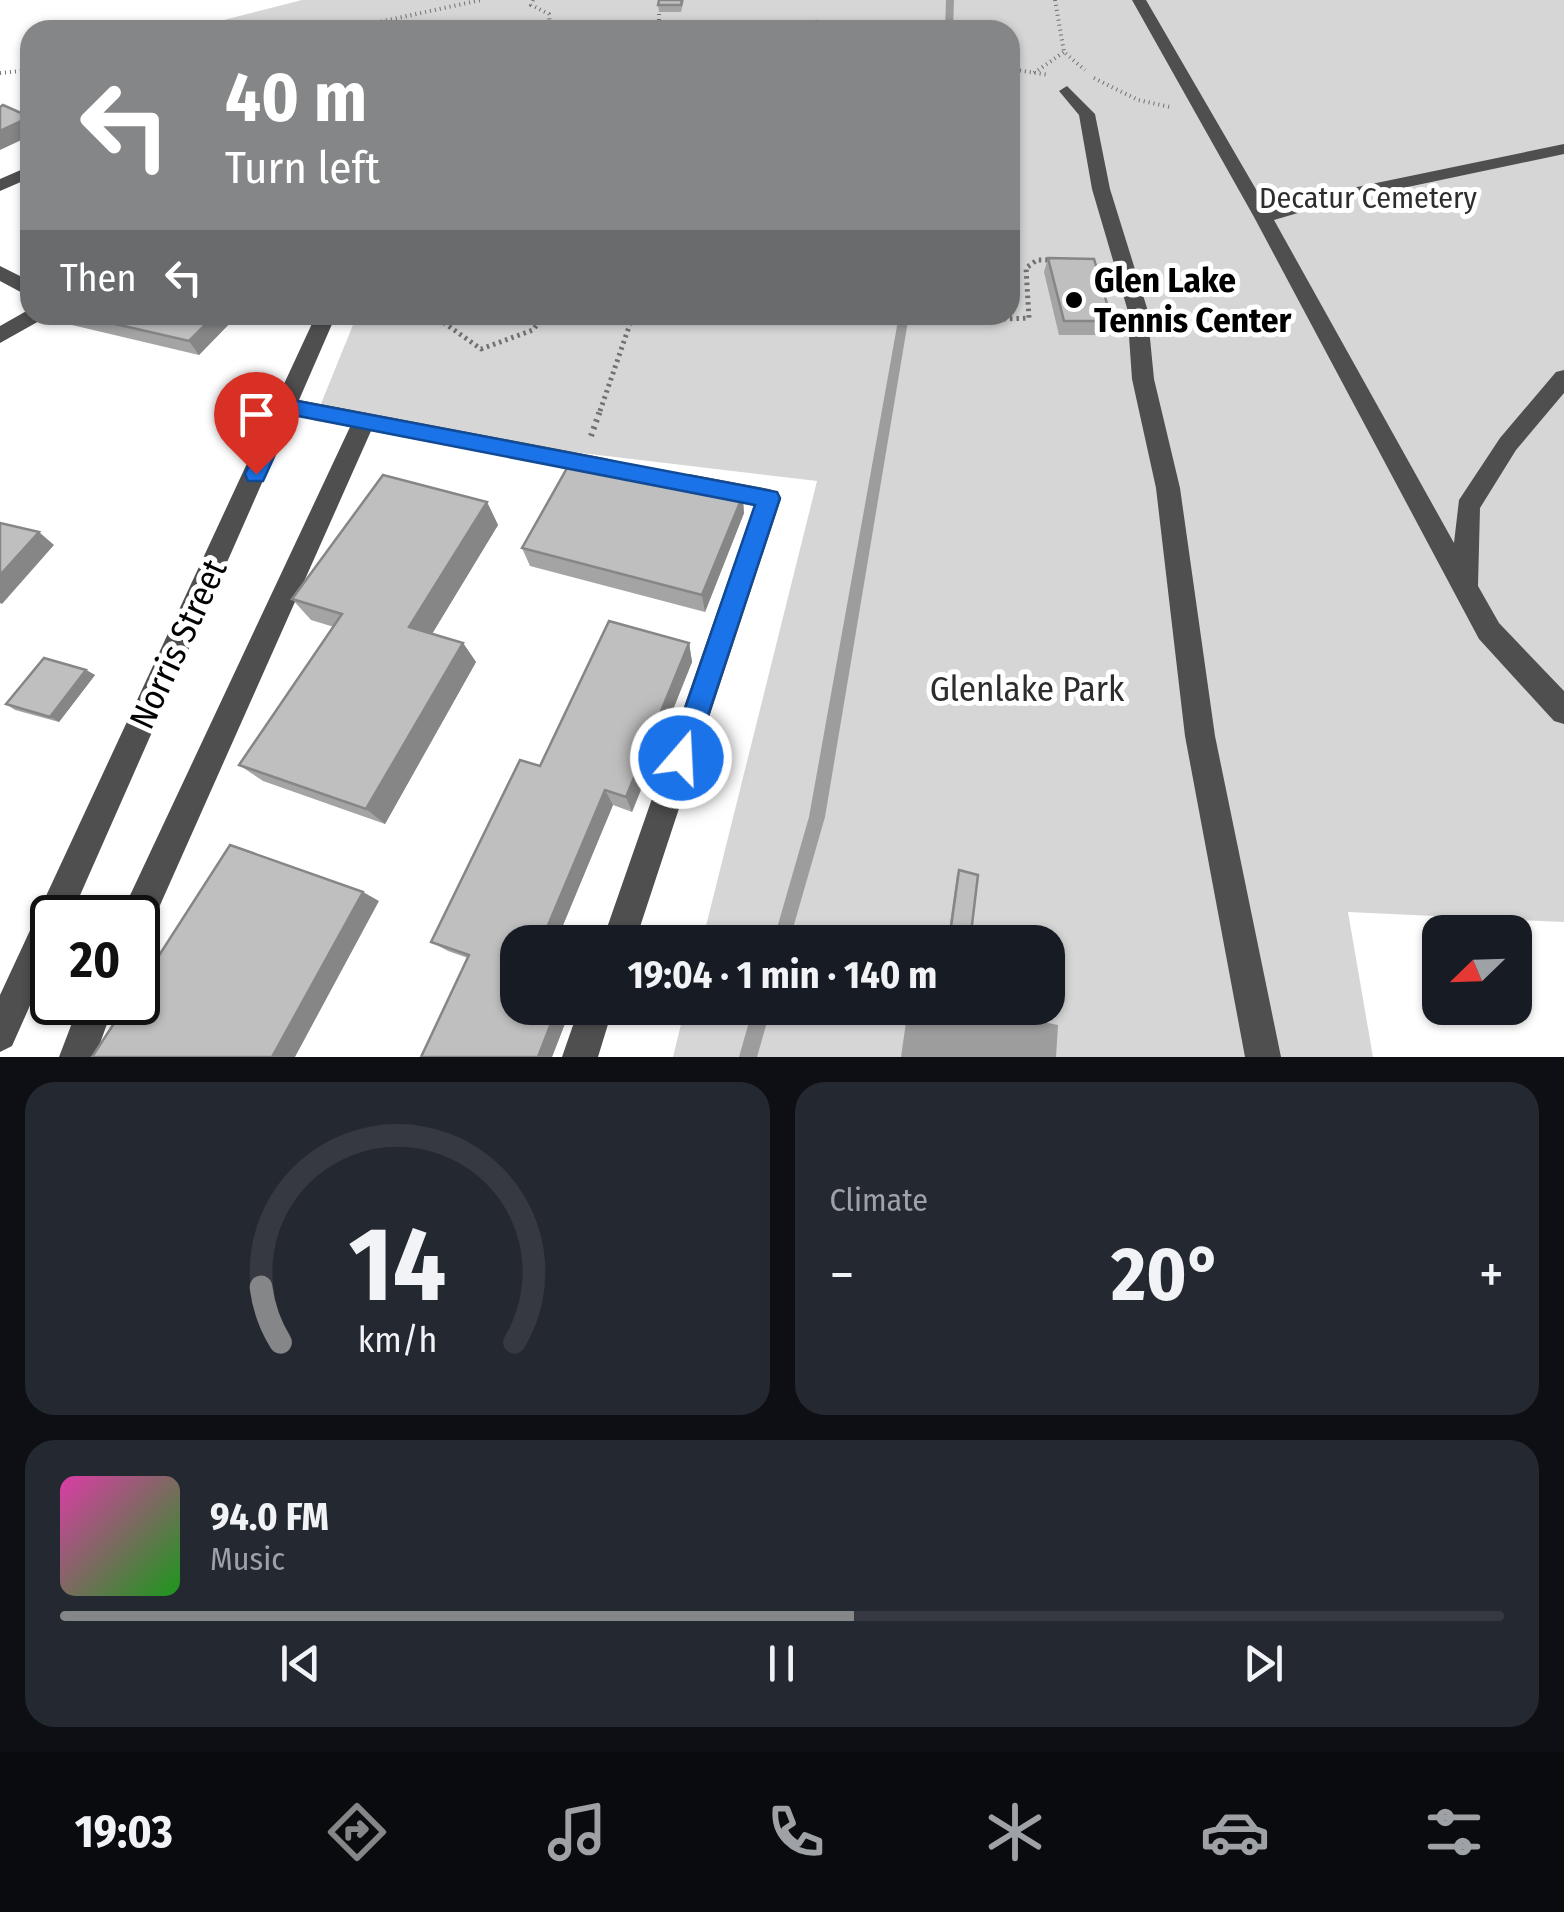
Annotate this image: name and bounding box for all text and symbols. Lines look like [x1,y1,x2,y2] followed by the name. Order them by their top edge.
[225,56,367,140] text: 40 m
[60,60,190,190] icon: left
[225,141,380,195] text: Turn left
[1259,180,1478,216] park label: Decatur Cemetery
[156,250,211,305] icon: left
[60,255,136,301] text: Then
[1094,259,1291,341] place label: Glen Lake Tennis Center
[1063,289,1085,311] marker: Glen Lake Tennis Center
[214,372,299,475] pin
[229,387,284,442] icon: arrive
[120,552,236,735] street label: Norris Street
[930,668,1125,710] park label: Glenlake Park
[629,706,733,810] position arrow
[30,895,160,1025] speed limit sign: 20
[1422,915,1532,1025] north arrow
[1422,915,1532,1025] map controls
[628,952,937,998] text: 19:04 · 1 min · 140 m
[830,1181,928,1219] text: Climate
[349,1203,446,1328] text: 14
[1111,1230,1222,1320] text: 20°
[830,1242,854,1308] text: −
[1479,1242,1504,1308] text: +
[357,1319,437,1361] text: km/h
[210,1494,329,1540] text: 94.0 FM
[210,1540,285,1578] text: Music
[273,1636,328,1691] icon: previous
[754,1636,809,1691] icon: pause
[1236,1636,1291,1691] icon: next
[322,1797,392,1867] icon: directions
[542,1797,612,1867] icon: music
[761,1797,831,1867] icon: phone
[980,1797,1050,1867] icon: climate
[1200,1797,1270,1867] icon: car
[1419,1797,1489,1867] icon: filters
[75,1805,173,1859] text: 19:03

